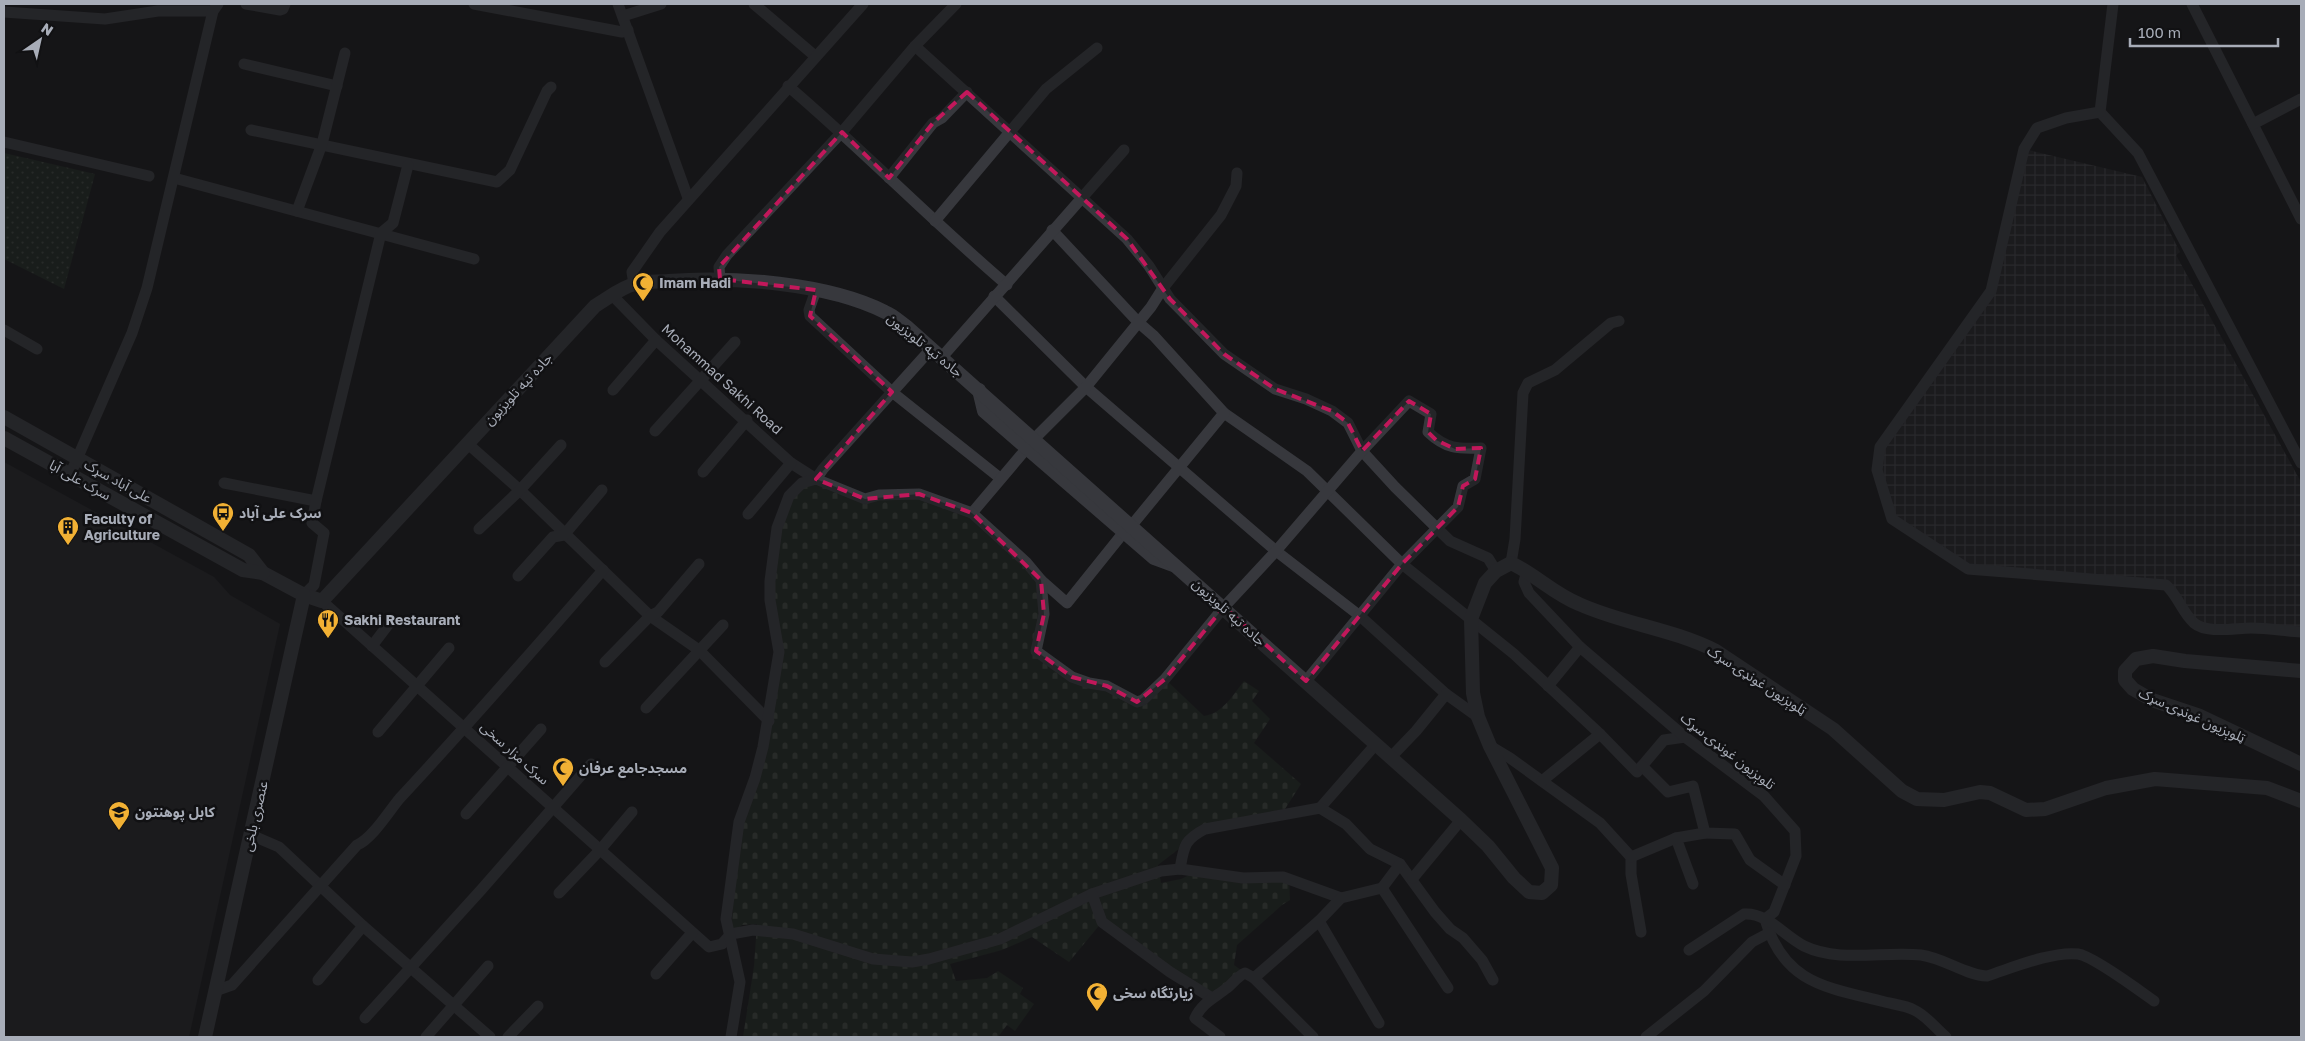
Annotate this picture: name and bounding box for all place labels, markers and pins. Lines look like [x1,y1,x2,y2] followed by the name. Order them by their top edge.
[631,271,655,302] mosque icon: Imam Hadi
[659,274,731,291] place label: Imam Hadi
[211,501,235,532] bus stop icon: سرک علی آباد
[239,504,322,522] place label: سرک علی آباد
[84,510,160,543] place label: Faculty of Agriculture
[56,515,80,546] building icon: Faculty of Agriculture
[316,608,340,639] restaurant icon: Sakhi Restaurant
[344,611,461,628] place label: Sakhi Restaurant
[551,756,575,787] mosque icon: مسجدجامع عرفان
[579,759,687,778] place label: مسجدجامع عرفان
[107,800,131,831] school or university icon: کابل پوهنتون
[135,803,216,822] place label: کابل پوهنتون
[1085,981,1109,1012] mosque icon: زیارتگاه سخی
[1113,984,1193,1002] place label: زیارتگاه سخی

